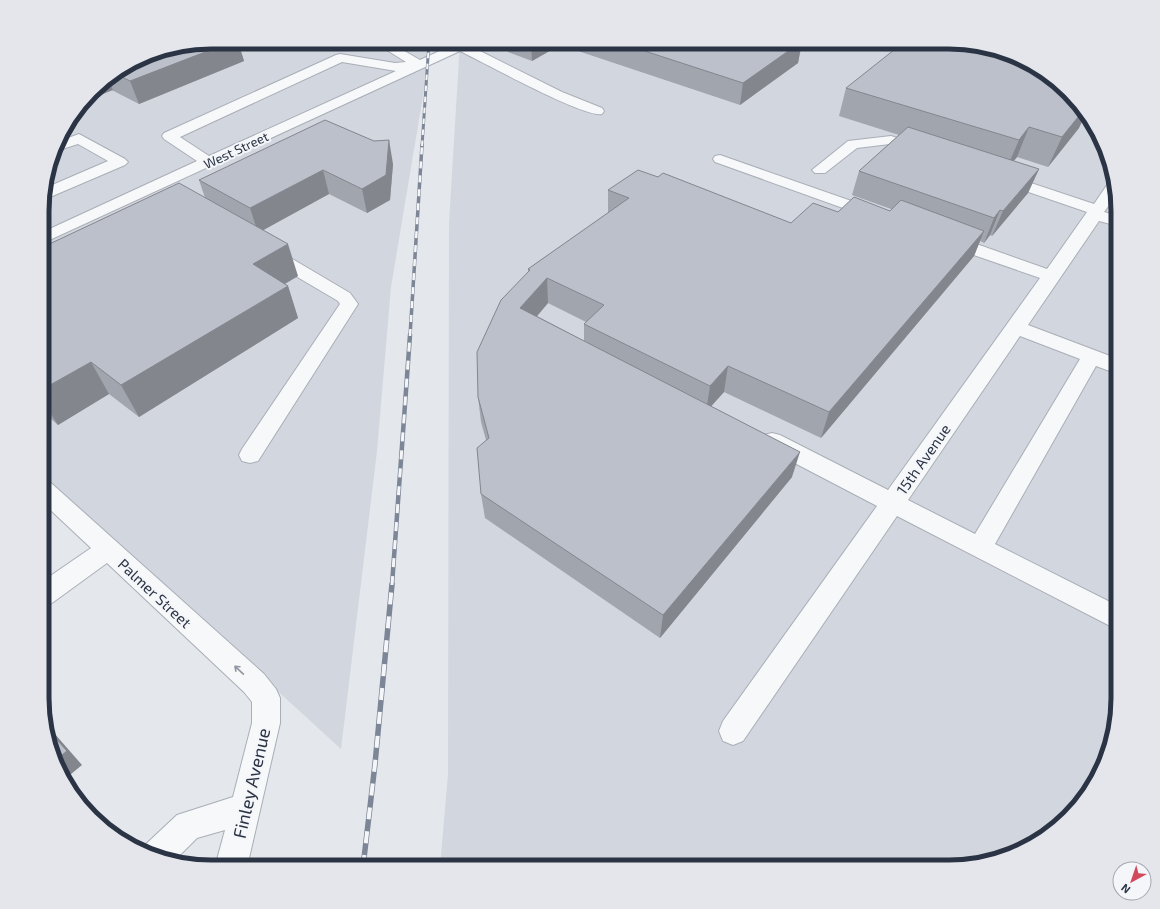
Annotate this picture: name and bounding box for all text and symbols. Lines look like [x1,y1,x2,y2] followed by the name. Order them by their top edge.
[201,128,271,172] street label: West Street
[892,420,954,498] street label: 15th Avenue
[115,555,196,632] street label: Palmer Street
[235,666,245,675] one-way arrow
[228,726,274,840] street label: Finley Avenue
[1112,861,1152,901] north arrow
[1118,881,1132,897] text: N

